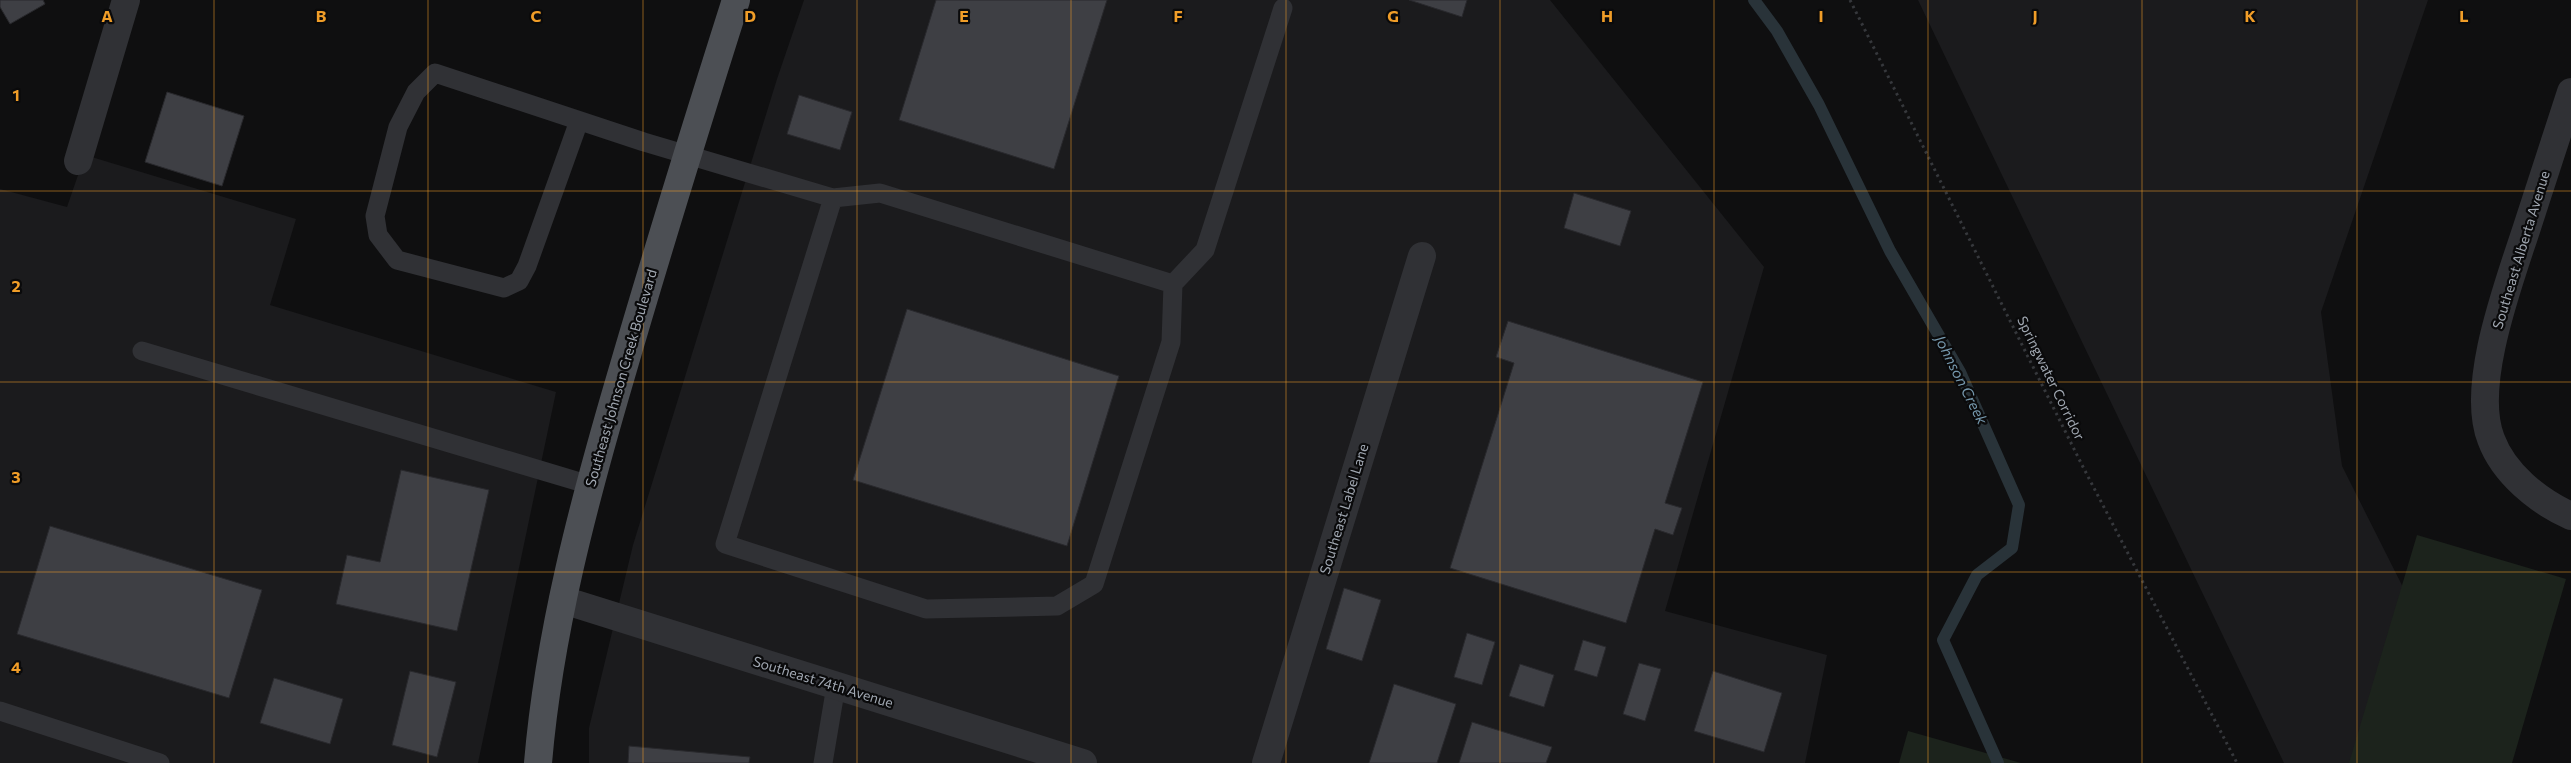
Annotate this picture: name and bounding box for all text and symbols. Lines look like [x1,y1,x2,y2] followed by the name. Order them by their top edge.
[101,6,113,25] text: A
[316,6,327,25] text: B
[531,6,542,25] text: C
[744,6,756,25] text: D
[959,6,969,25] text: E
[1173,6,1183,25] text: F
[1387,6,1399,25] text: G
[1601,6,1613,25] text: H
[1818,6,1824,25] text: I
[2032,6,2038,25] text: J
[2244,6,2256,25] text: K
[2459,6,2469,25] text: L
[12,85,20,104] text: 1
[2488,169,2553,331] street label: Southeast Alberta Avenue
[581,267,660,488] street label: Southeast Johnson Creek Boulevard
[11,276,21,295] text: 2
[2014,313,2089,443] street label: Springwater Corridor
[1931,330,1992,428] water label: Johnson Creek
[1316,442,1371,576] street label: Southeast Label Lane
[11,467,21,486] text: 3
[751,652,895,711] street label: Southeast 74th Avenue
[11,657,21,676] text: 4

